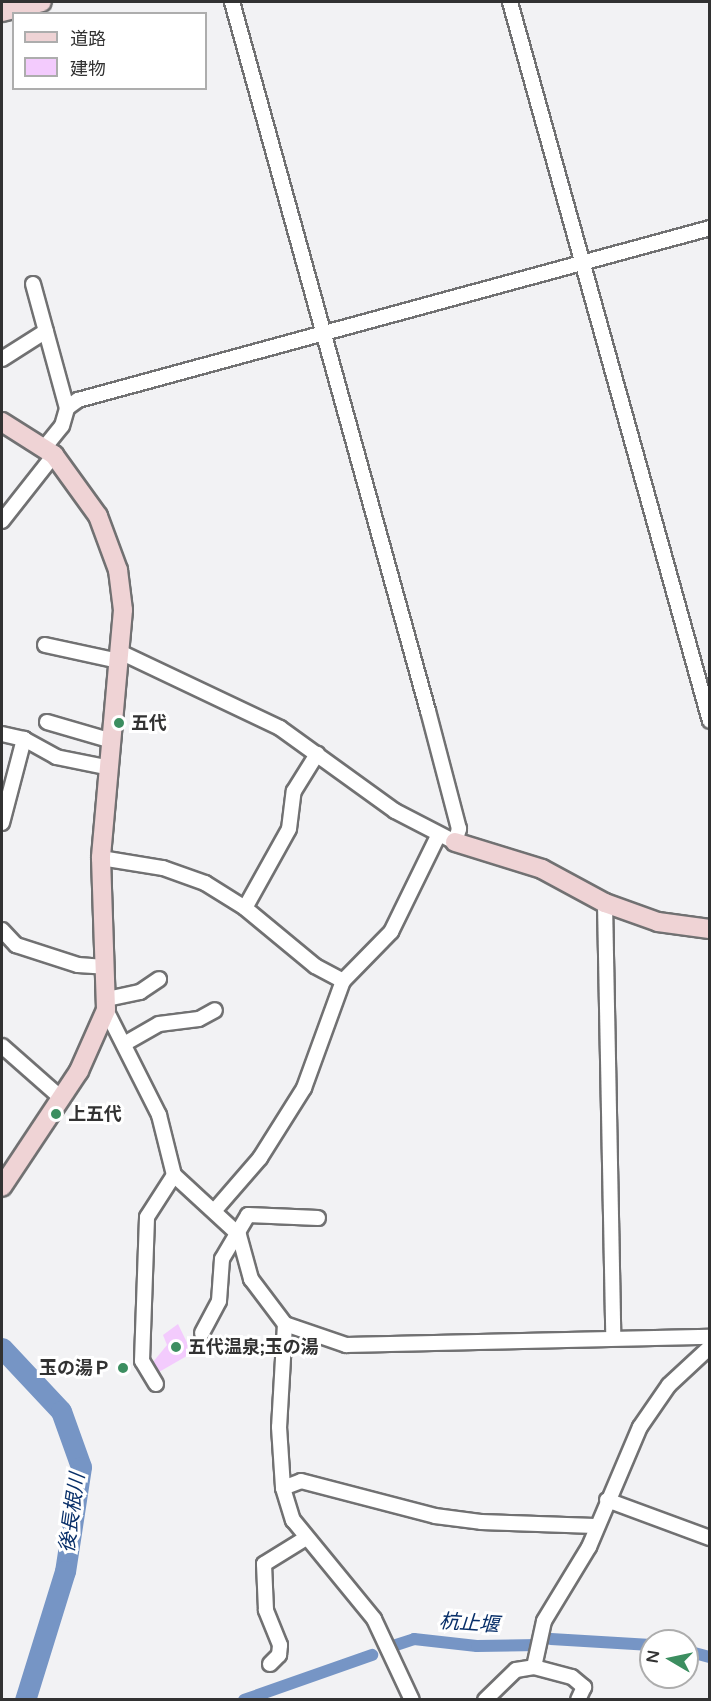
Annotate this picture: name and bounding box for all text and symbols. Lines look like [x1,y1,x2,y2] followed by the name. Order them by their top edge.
[12,12,207,90] legend
[70,28,106,50] text: 道路
[70,58,106,80] text: 建物
[131,712,167,734] place label: 五代
[112,716,126,730] marker: 五代
[68,1103,122,1125] place label: 上五代
[49,1107,63,1121] marker: 上五代
[188,1336,319,1358] place label: 五代温泉;玉の湯
[169,1340,183,1354] marker: 五代温泉;玉の湯
[39,1357,111,1379] place label: 玉の湯Ｐ
[116,1361,130,1375] marker: 玉の湯Ｐ
[56,1472,90,1554] water label: 後長根川
[438,1610,500,1638] water label: 杭止堰
[639,1629,699,1689] north arrow
[642,1649,664,1664] text: N

